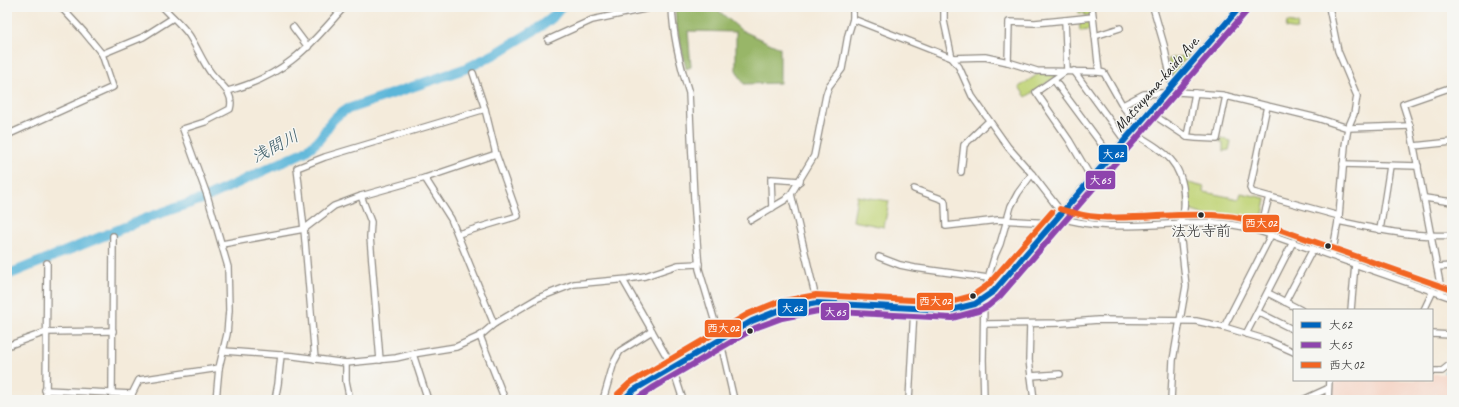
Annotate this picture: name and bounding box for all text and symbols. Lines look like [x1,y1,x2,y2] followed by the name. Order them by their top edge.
[1109,31,1205,136] street label: Matsuyama-kaido Ave.
[248,125,303,168] water label: 浅間川
[1098,144,1128,163] line badge: 大62
[1102,147,1125,161] text: 大62
[1085,170,1116,190] line badge: 大65
[1090,173,1112,187] text: 大65
[1196,210,1206,220] marker: 法光寺前
[1242,214,1280,233] line badge: 西大02
[1245,216,1278,230] text: 西大02
[1171,222,1231,241] place label: 法光寺前
[1323,241,1333,251] unlabelled marker
[968,291,978,301] unlabelled marker
[916,292,954,311] line badge: 西大02
[919,294,952,308] text: 西大02
[777,298,808,317] line badge: 大62
[781,301,804,315] text: 大62
[820,302,850,321] line badge: 大65
[825,305,847,319] text: 大65
[1293,309,1433,381] legend
[1329,317,1353,333] text: 大62
[704,319,742,338] line badge: 西大02
[707,321,740,335] text: 西大02
[745,326,755,336] unlabelled marker
[1329,337,1352,353] text: 大65
[1329,357,1365,373] text: 西大02

